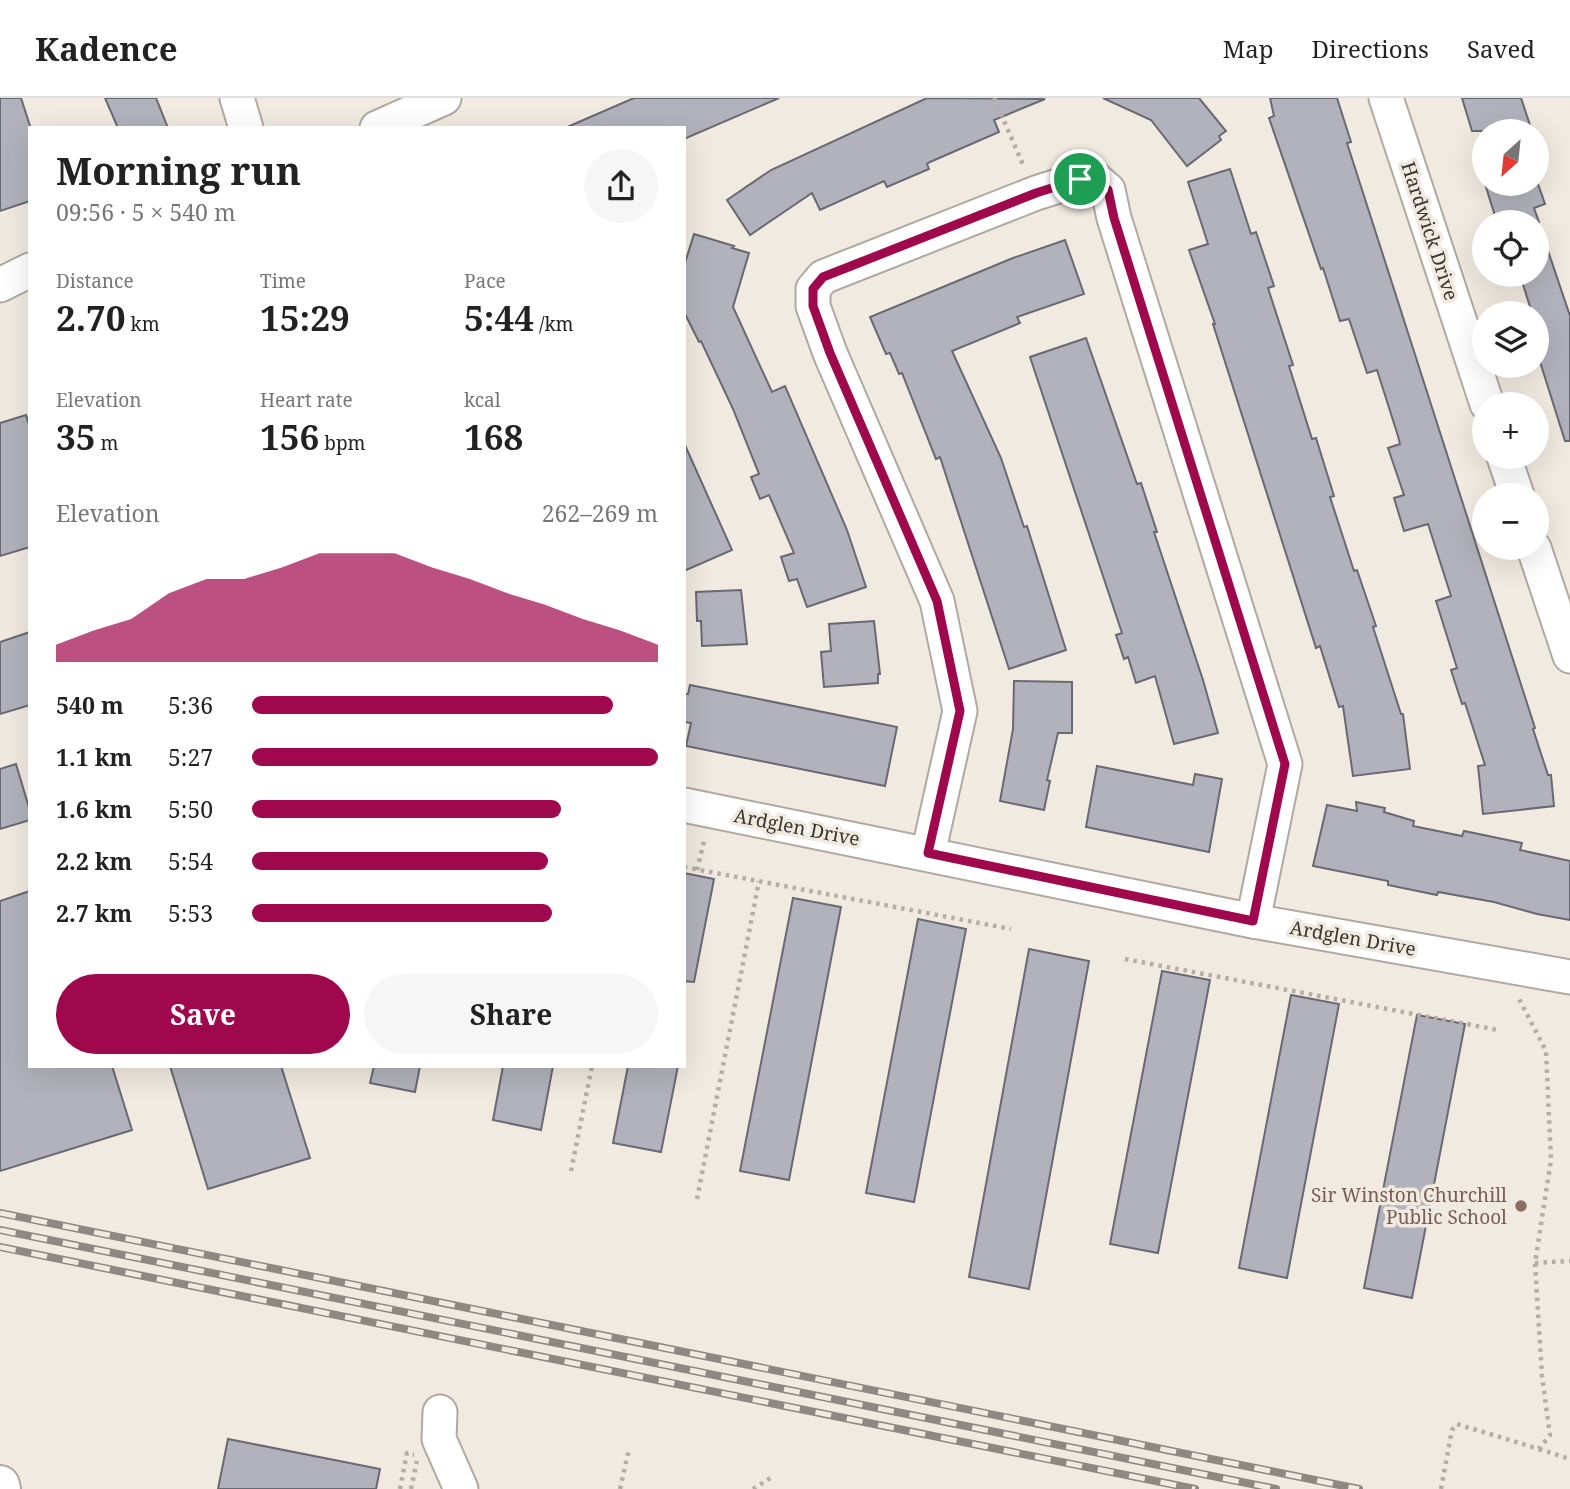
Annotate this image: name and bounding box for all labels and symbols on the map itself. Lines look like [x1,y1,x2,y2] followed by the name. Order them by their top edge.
[1472,119,1549,196] north arrow
[1050,149,1110,209] pin
[1395,158,1465,304] street label: Hardwick Drive
[732,802,862,852] street label: Ardglen Drive
[1288,914,1418,962] street label: Ardglen Drive
[1311,1182,1507,1230] place label: Sir Winston Churchill Public School
[1513,1198,1529,1214] marker: Sir Winston Churchill Public School

